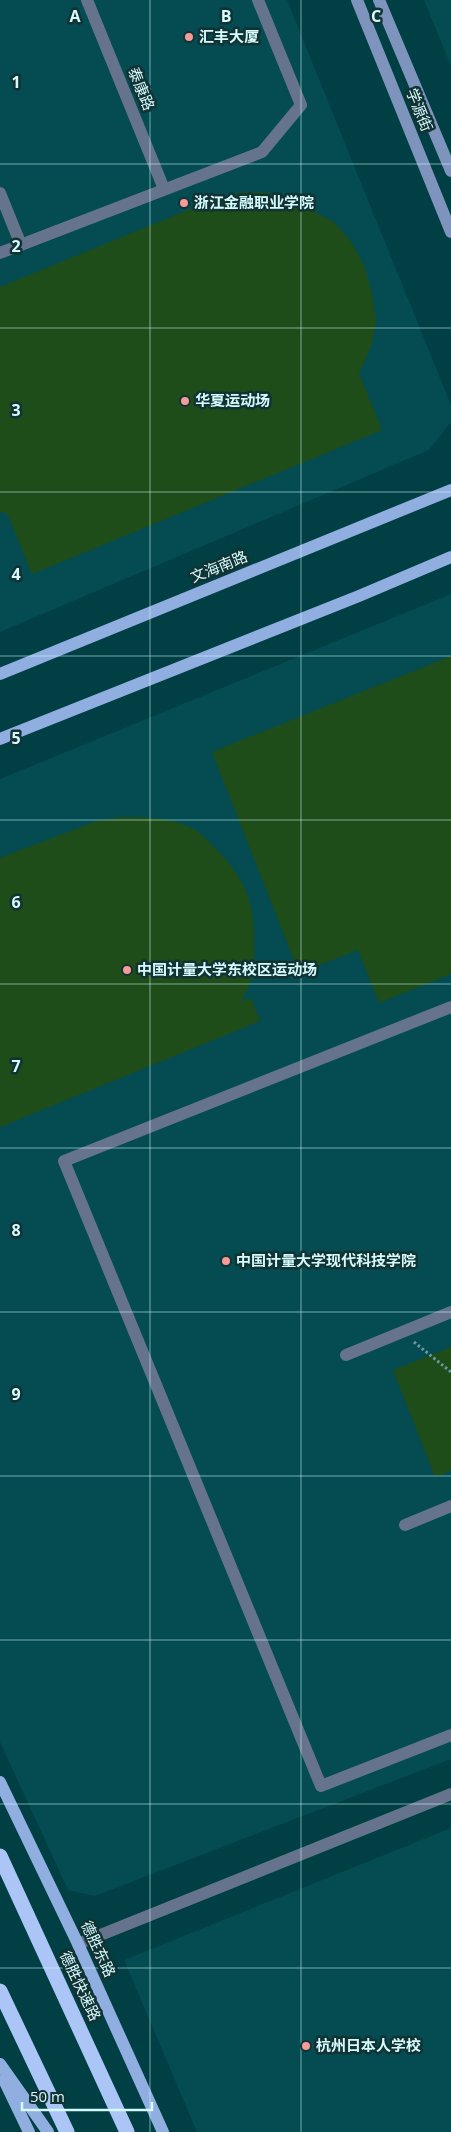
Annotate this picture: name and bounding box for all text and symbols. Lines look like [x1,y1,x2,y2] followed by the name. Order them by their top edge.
[69,5,81,27] text: A
[221,5,231,27] text: B
[371,5,381,27] text: C
[199,26,259,46] place label: 汇丰大厦
[183,31,195,43] marker: 汇丰大厦
[124,64,160,113] street label: 泰康路
[11,71,21,93] text: 1
[402,85,438,134] street label: 学源街
[194,192,314,212] place label: 浙江金融职业学院
[178,197,190,209] marker: 浙江金融职业学院
[11,235,21,257] text: 2
[195,390,270,410] place label: 华夏运动场
[179,395,191,407] marker: 华夏运动场
[11,399,21,421] text: 3
[187,546,250,587] street label: 文海南路
[11,563,21,585] text: 4
[11,727,21,749] text: 5
[11,891,21,913] text: 6
[137,959,317,979] place label: 中国计量大学东校区运动场
[121,964,133,976] marker: 中国计量大学东校区运动场
[11,1055,21,1077] text: 7
[11,1219,21,1241] text: 8
[236,1250,416,1270] place label: 中国计量大学现代科技学院
[220,1255,232,1267] marker: 中国计量大学现代科技学院
[11,1383,21,1405] text: 9
[77,1917,121,1980] street label: 德胜东路
[56,1947,106,2024] street label: 德胜快速路
[316,2035,421,2055] place label: 杭州日本人学校
[300,2040,312,2052] marker: 杭州日本人学校
[22,2080,152,2112] scale bar
[30,2086,65,2106] text: 50 m

